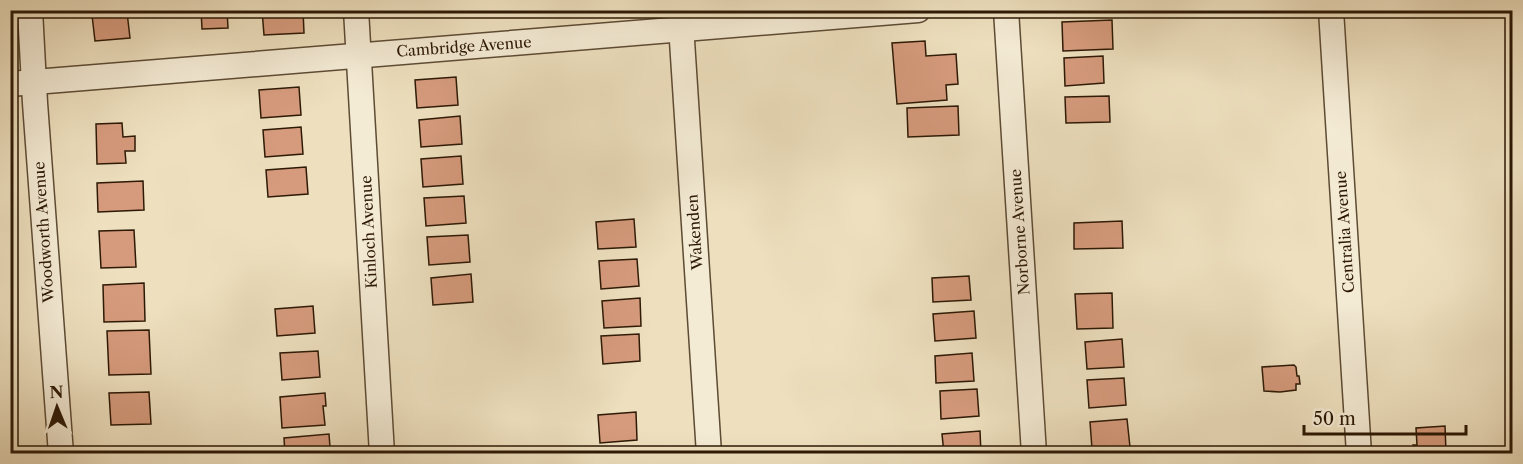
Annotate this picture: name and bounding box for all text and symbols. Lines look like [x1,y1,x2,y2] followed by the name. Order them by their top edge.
[396,32,532,61] street label: Cambridge Avenue
[29,161,58,304] street label: Woodworth Avenue
[1006,168,1033,296] street label: Norborne Avenue
[1331,170,1358,294] street label: Centralia Avenue
[356,175,381,289] street label: Kinloch Avenue
[682,193,707,272] street label: Wakenden
[27,377,87,437] north arrow
[49,382,64,402] text: N
[1304,398,1466,436] scale bar
[1313,408,1356,430] text: 50 m

